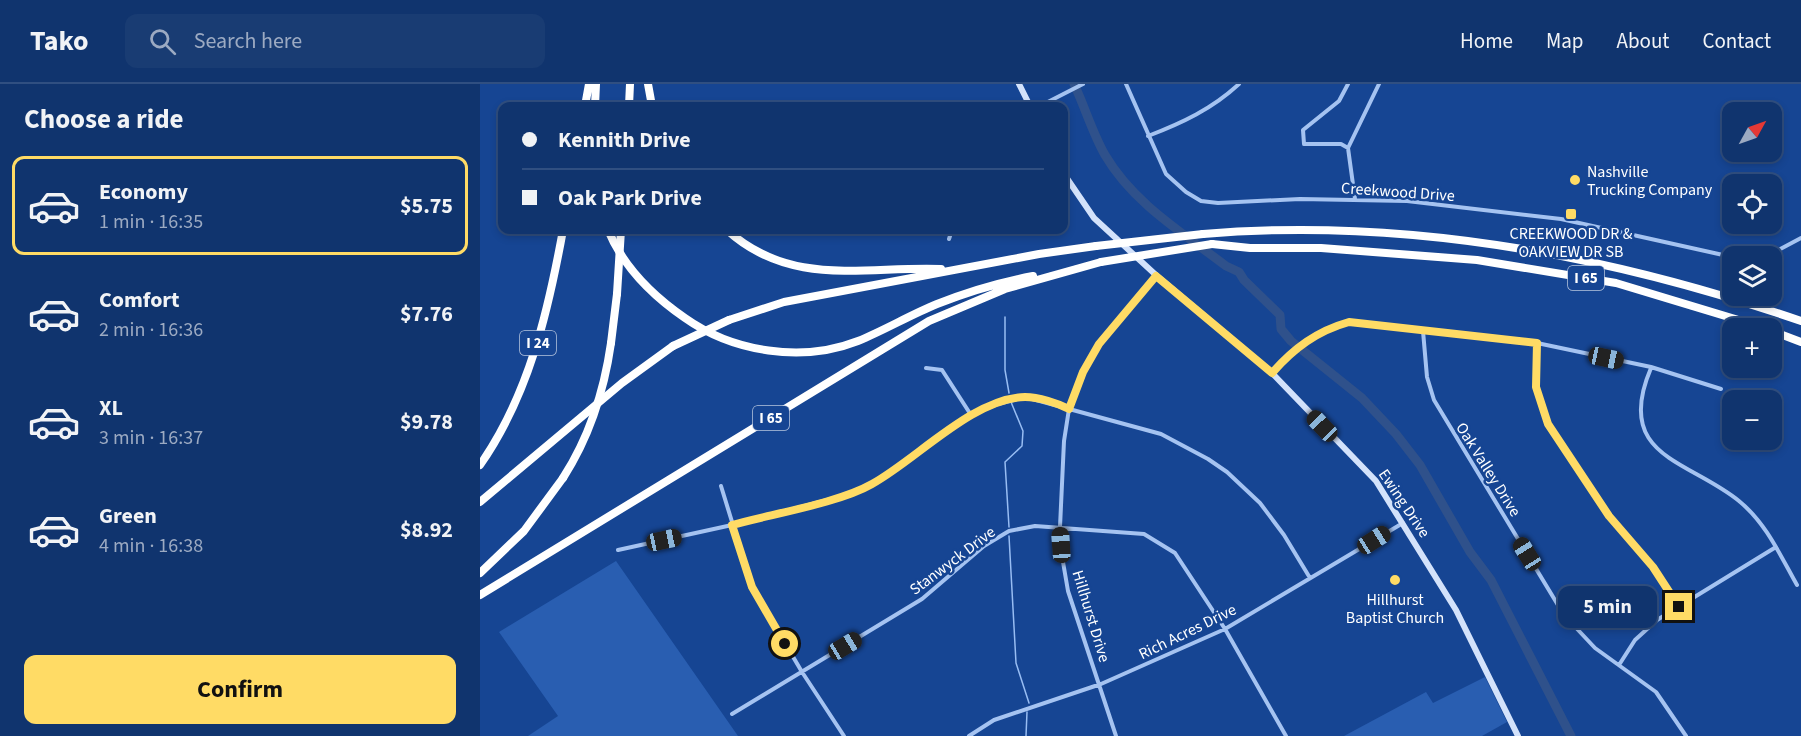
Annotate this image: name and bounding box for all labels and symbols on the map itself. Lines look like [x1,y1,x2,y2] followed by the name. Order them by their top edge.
[1722,102,1782,162] north arrow
[1587,161,1713,201] place label: Nashville Trucking Company
[1568,173,1582,187] marker: Nashville Trucking Company
[1340,177,1456,207] street label: Creekwood Drive
[1564,207,1578,221] marker: CREEKWOOD DR & OAKVIEW DR SB
[1510,223,1633,263] place label: CREEKWOOD DR & OAKVIEW DR SB
[1568,266,1604,290] road number: I 65
[520,331,556,355] road number: I 24
[1587,345,1625,371] car
[753,406,789,430] road number: I 65
[1303,407,1341,445] car
[1450,418,1526,521] street label: Oak Valley Drive
[1373,465,1435,542] street label: Ewing Drive
[905,521,1000,600] street label: Stanwyck Drive
[1354,523,1394,557] car
[1051,526,1071,564] car
[645,527,683,553] car
[1510,534,1544,574] car
[1067,568,1115,665] street label: Hillhurst Drive
[1388,573,1402,587] marker: Hillhurst Baptist Church
[1559,586,1658,628] callout: 5 min
[1346,589,1444,629] place label: Hillhurst Baptist Church
[1665,593,1692,620] route end
[1135,599,1240,665] street label: Rich Acres Drive
[825,629,865,663] car
[771,630,798,657] route start

